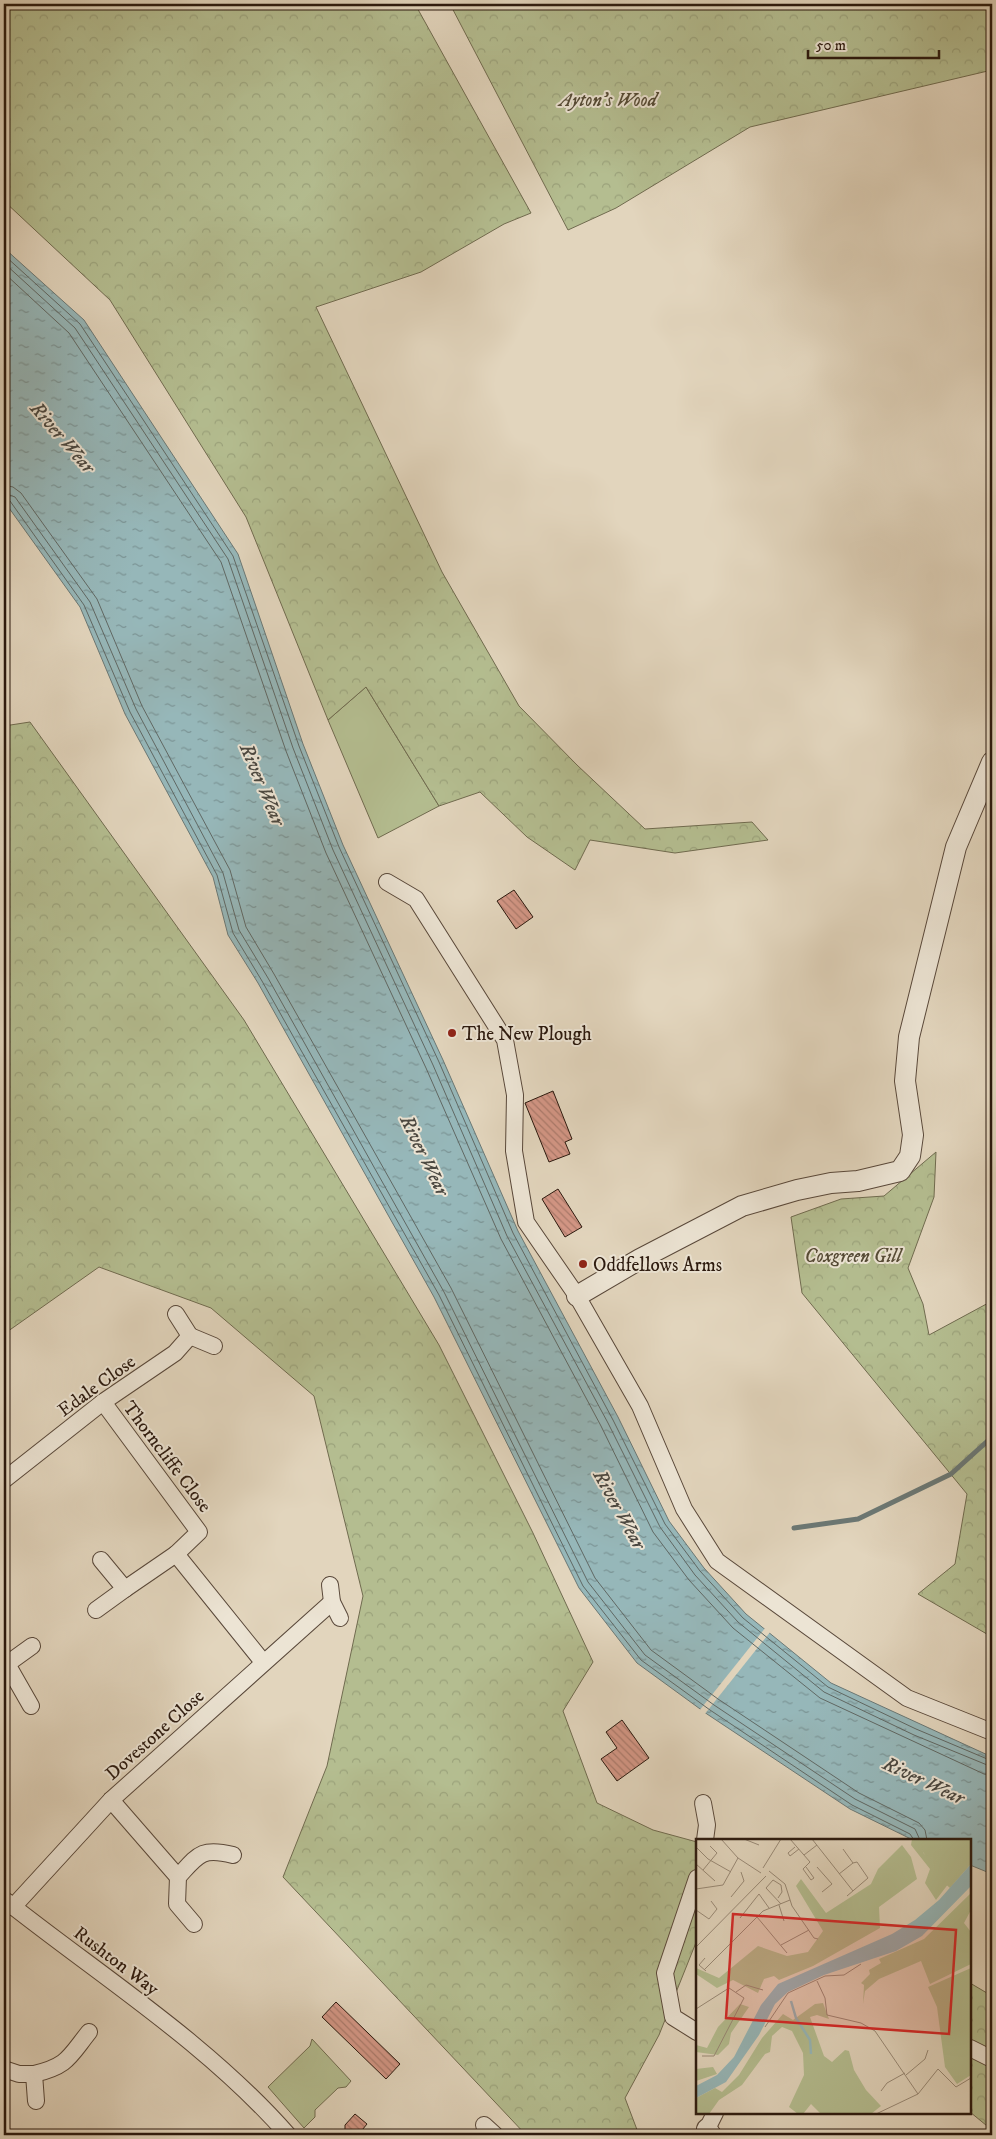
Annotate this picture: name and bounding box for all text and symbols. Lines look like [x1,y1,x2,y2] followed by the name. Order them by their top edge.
[808,28,940,60] scale bar
[816,36,846,55] text: 50 m
[557,89,660,112] park label: Ayton's Wood
[23,396,101,480] water label: River Wear
[233,739,291,831] water label: River Wear
[462,1023,592,1046] place label: The New Plough
[446,1027,458,1039] marker: The New Plough
[393,1110,455,1202] water label: River Wear
[804,1245,904,1268] park label: Coxgreen Gill
[593,1254,722,1277] place label: Oddfellows Arms
[577,1258,589,1270] marker: Oddfellows Arms
[54,1350,140,1422] street label: Edale Close
[117,1397,216,1517] street label: Thorncliffe Close
[586,1465,652,1555] water label: River Wear
[101,1685,209,1785] street label: Dovestone Close
[878,1751,970,1812] water label: River Wear
[696,1839,971,2114] inset map
[69,1922,164,2001] street label: Rushton Way

